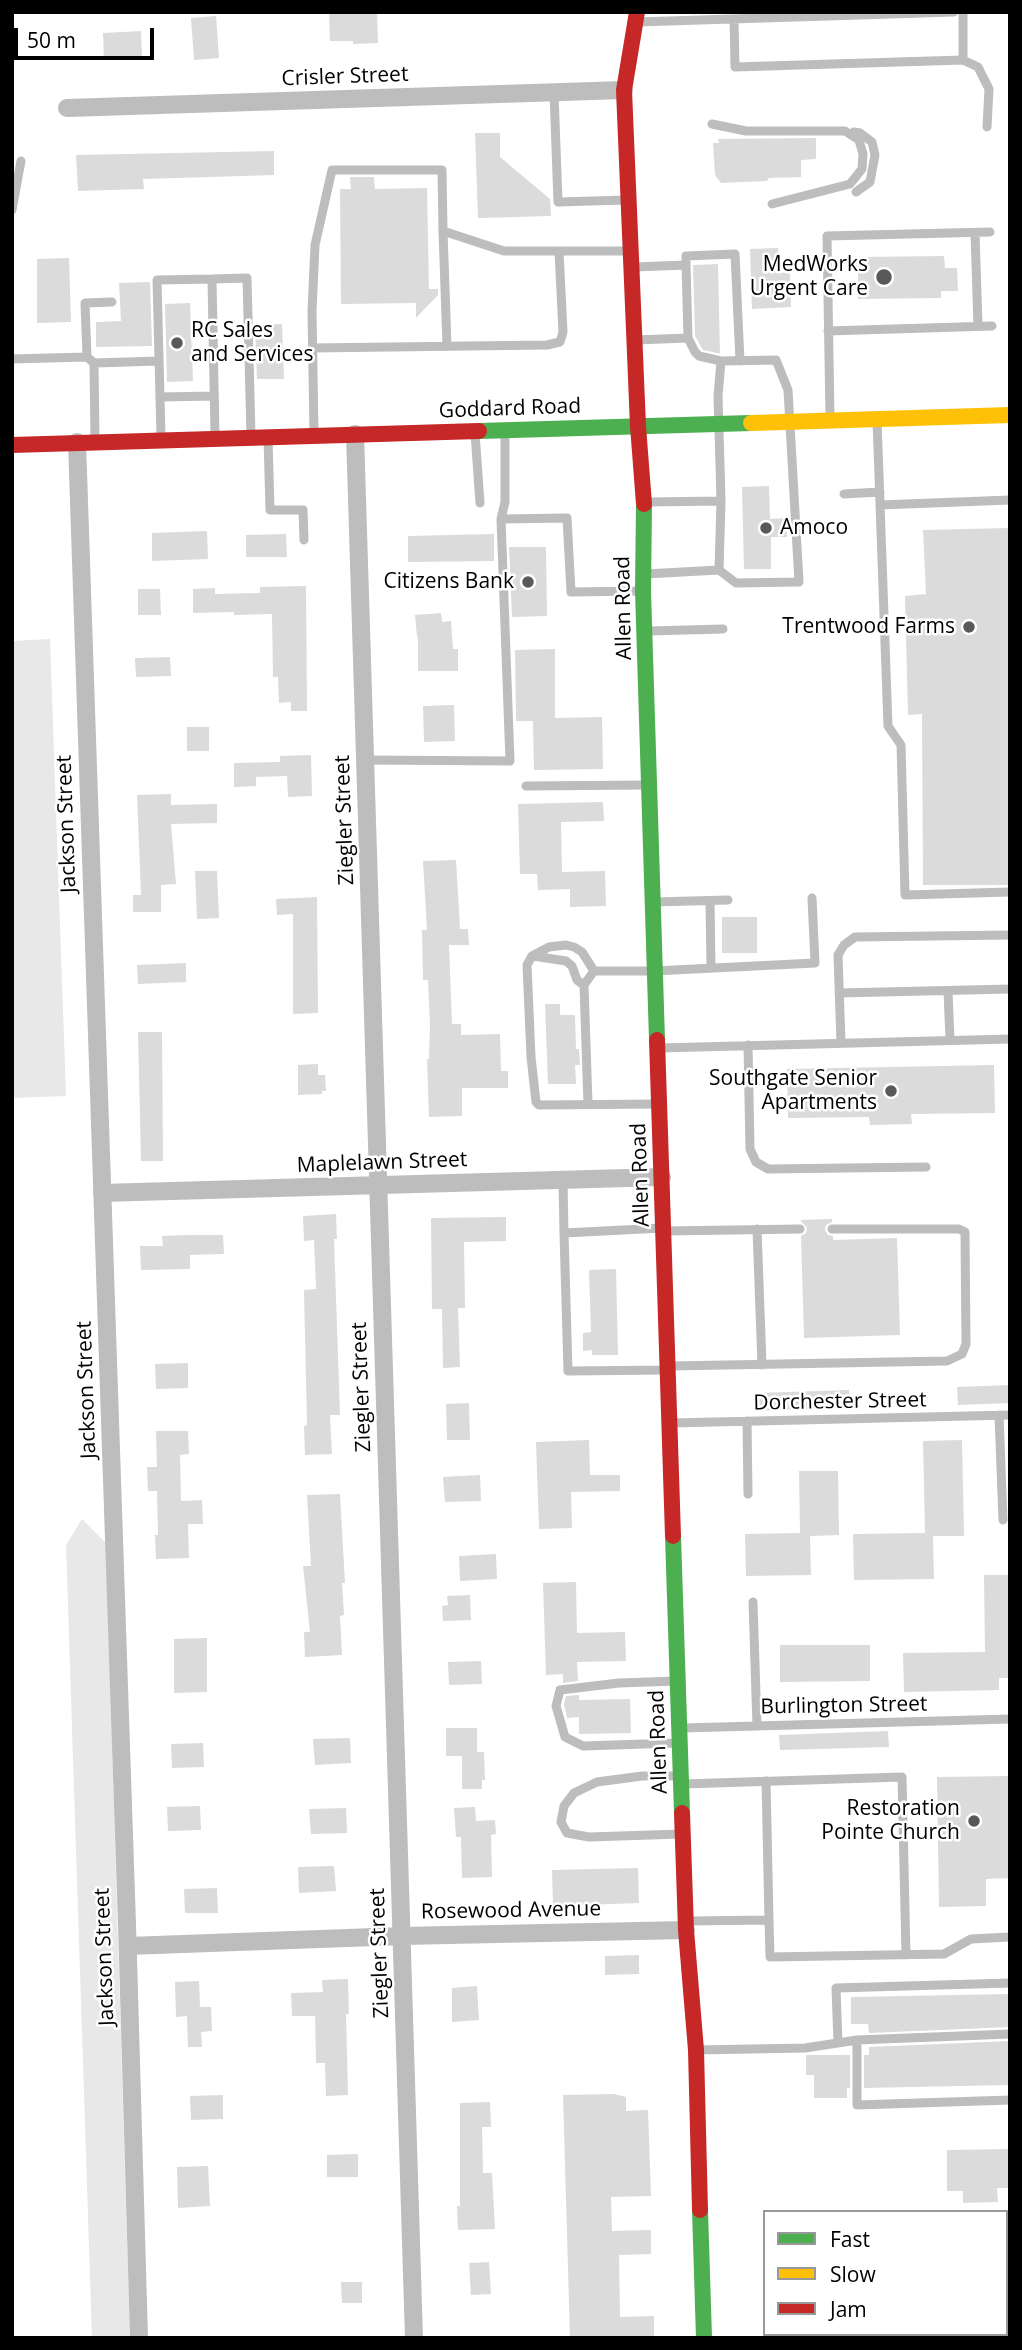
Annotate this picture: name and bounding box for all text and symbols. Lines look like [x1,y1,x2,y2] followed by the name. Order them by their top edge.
[18,14,158,58] scale bar
[27,26,76,54] text: 50 m
[281,62,409,92] street label: Crisler Street
[750,252,868,302] place label: MedWorks Urgent Care
[874,267,894,287] marker: MedWorks Urgent Care
[191,318,313,368] place label: RC Sales and Services
[169,335,185,351] marker: RC Sales and Services
[438,394,582,424] street label: Goddard Road
[780,515,848,541] place label: Amoco
[758,520,774,536] marker: Amoco
[610,556,638,660] street label: Allen Road
[384,569,514,595] place label: Citizens Bank
[520,574,536,590] marker: Citizens Bank
[782,614,955,640] place label: Trentwood Farms
[961,619,977,635] marker: Trentwood Farms
[330,754,360,886] street label: Ziegler Street
[52,755,82,893] street label: Jackson Street
[709,1066,877,1116] place label: Southgate Senior Apartments
[883,1083,899,1099] marker: Southgate Senior Apartments
[627,1123,655,1227] street label: Allen Road
[296,1147,468,1179] street label: Maplelawn Street
[72,1321,102,1459] street label: Jackson Street
[347,1321,377,1453] street label: Ziegler Street
[753,1388,927,1416] street label: Dorchester Street
[645,1690,673,1794] street label: Allen Road
[760,1692,928,1720] street label: Burlington Street
[821,1796,960,1846] place label: Restoration Pointe Church
[966,1813,982,1829] marker: Restoration Pointe Church
[365,1887,395,2019] street label: Ziegler Street
[90,1888,120,2026] street label: Jackson Street
[421,1897,601,1925] street label: Rosewood Avenue
[763,2210,1008,2336] legend
[830,2225,870,2253] text: Fast
[830,2260,876,2288] text: Slow
[830,2295,867,2323] text: Jam

